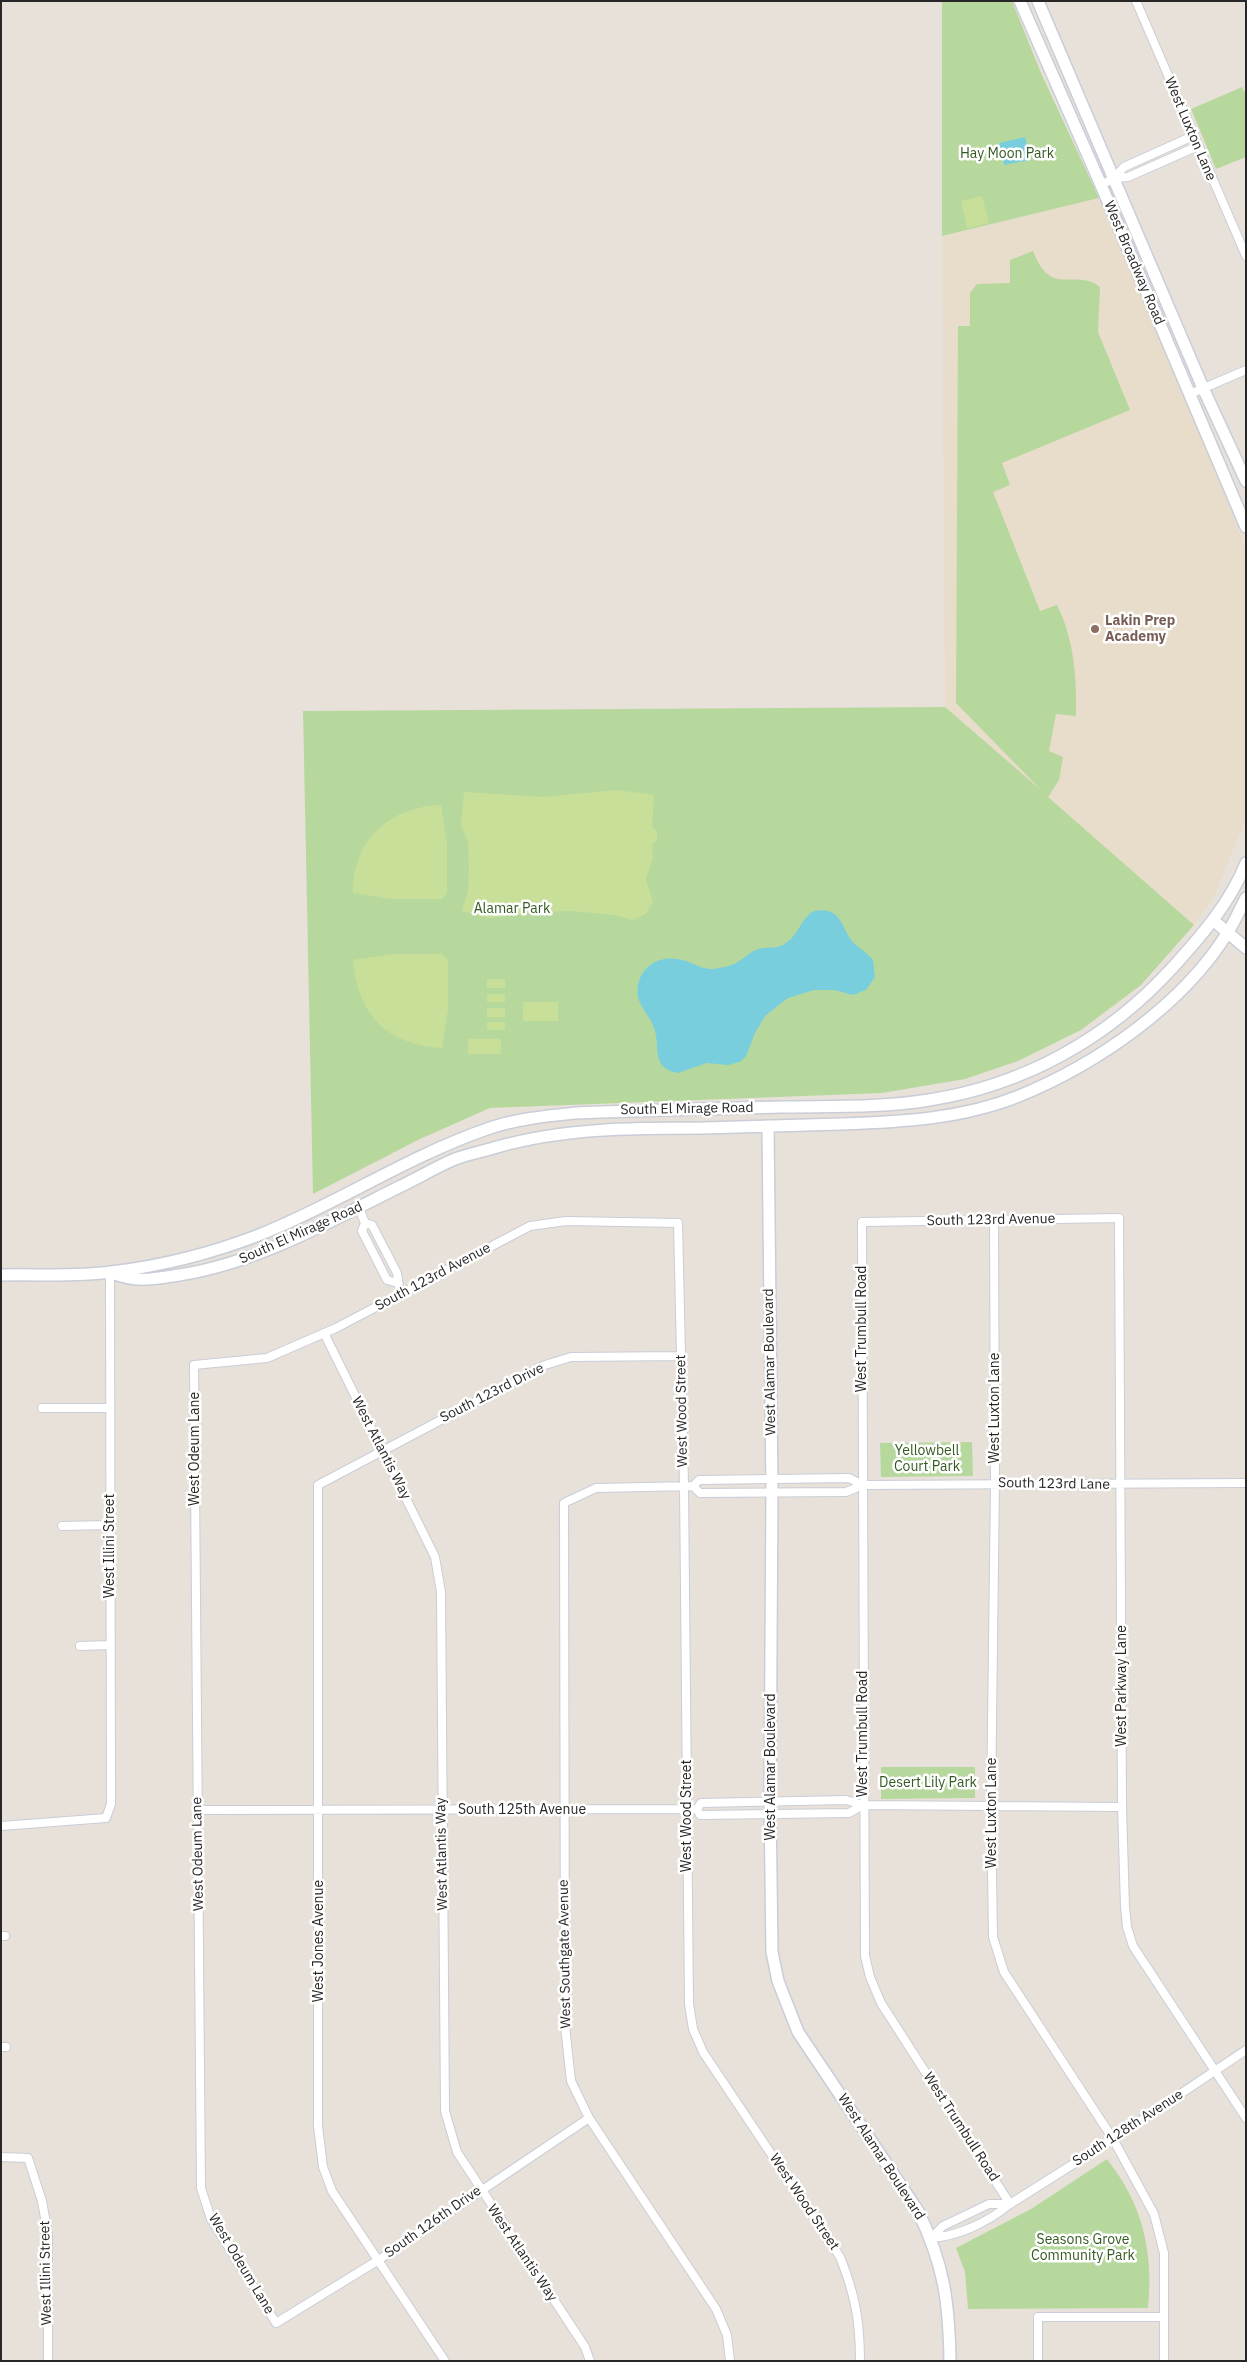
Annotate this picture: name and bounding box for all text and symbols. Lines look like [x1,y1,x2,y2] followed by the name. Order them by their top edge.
[1161,75,1219,183] street label: West Luxton Lane
[960,146,1054,162] park label: Hay Moon Park
[1100,198,1168,328] street label: West Broadway Road
[1105,613,1175,646] place label: Lakin Prep Academy
[1089,623,1101,635] marker: Lakin Prep Academy
[474,901,550,917] park label: Alamar Park
[620,1099,754,1119] street label: South El Mirage Road
[237,1198,365,1268] street label: South El Mirage Road
[927,1210,1055,1230] street label: South 123rd Avenue
[372,1239,494,1315] street label: South 123rd Avenue
[854,1266,870,1392] street label: West Trumbull Road
[760,1288,780,1436] street label: West Alamar Boulevard
[987,1353,1003,1463] street label: West Luxton Lane
[673,1355,691,1467] street label: West Wood Street
[437,1360,547,1426] street label: South 123rd Drive
[187,1392,203,1506] street label: West Odeum Lane
[348,1394,414,1502] street label: West Atlantis Way
[894,1443,960,1475] park label: Yellowbell Court Park
[998,1475,1110,1493] street label: South 123rd Lane
[102,1494,118,1598] street label: West Illini Street
[1114,1625,1130,1747] street label: West Parkway Lane
[855,1671,871,1797] street label: West Trumbull Road
[763,1693,779,1841] street label: West Alamar Boulevard
[984,1758,1000,1868] street label: West Luxton Lane
[679,1760,695,1872] street label: West Wood Street
[879,1775,977,1791] park label: Desert Lily Park
[189,1797,207,1911] street label: West Odeum Lane
[433,1797,451,1911] street label: West Atlantis Way
[458,1802,586,1818] street label: South 125th Avenue
[555,1879,575,2029] street label: West Southgate Avenue
[311,1880,327,2002] street label: West Jones Avenue
[919,2069,1003,2185] street label: West Trumbull Road
[1070,2086,1186,2170] street label: South 128th Avenue
[834,2091,928,2223] street label: West Alamar Boulevard
[766,2151,842,2253] street label: West Wood Street
[382,2182,484,2262] street label: South 126th Drive
[483,2201,561,2305] street label: West Atlantis Way
[204,2211,278,2317] street label: West Odeum Lane
[37,2221,55,2325] street label: West Illini Street
[1031,2232,1135,2264] park label: Seasons Grove Community Park

